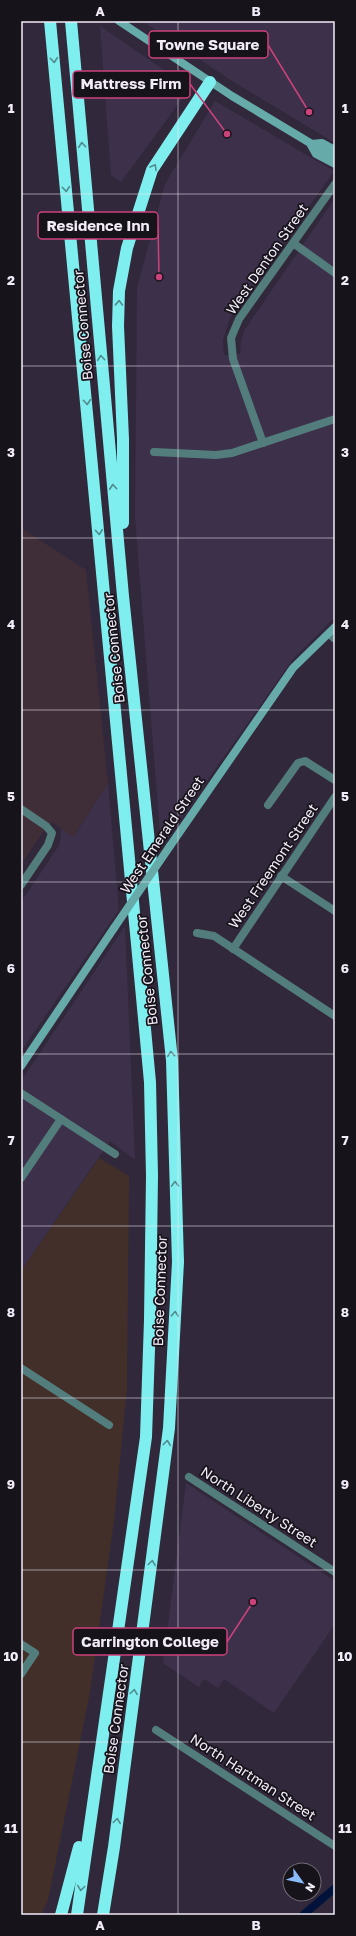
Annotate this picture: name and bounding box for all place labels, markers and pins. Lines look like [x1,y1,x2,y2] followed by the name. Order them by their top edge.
[149,31,268,58] callout: Towne Square
[73,71,190,98] callout: Mattress Firm
[38,212,158,239] callout: Residence Inn
[73,1628,227,1655] callout: Carrington College

